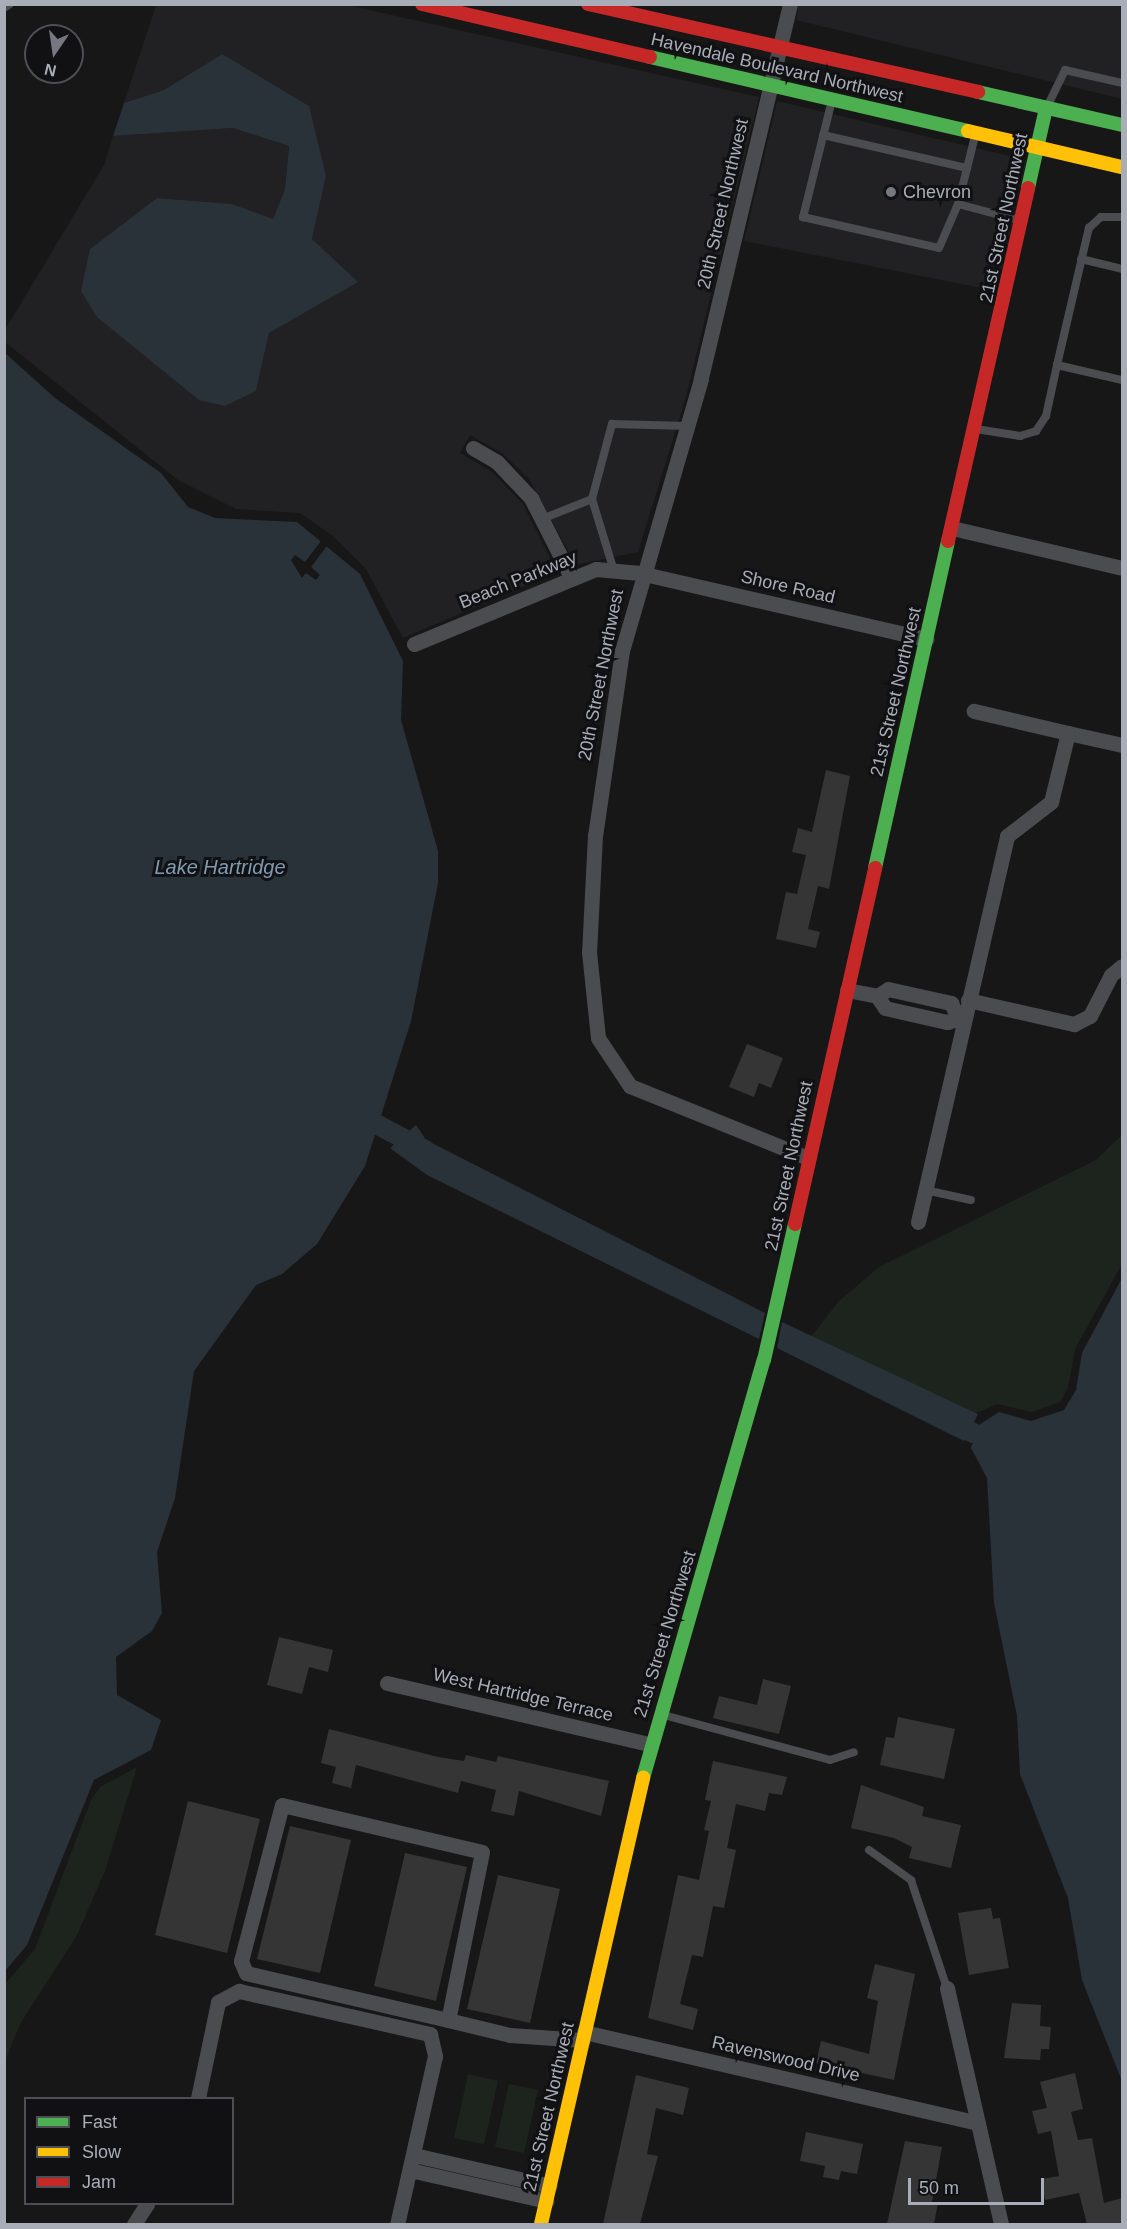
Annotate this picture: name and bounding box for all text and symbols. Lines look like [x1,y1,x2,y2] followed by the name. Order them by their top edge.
[24,24,84,84] north arrow
[649,28,905,108] street label: Havendale Boulevard Northwest
[43,60,58,80] text: N
[693,117,753,291] street label: 20th Street Northwest
[975,131,1033,305] street label: 21st Street Northwest
[903,181,971,203] place label: Chevron
[884,185,898,199] marker: Chevron
[456,547,580,613] street label: Beach Parkway
[739,566,837,608] street label: Shore Road
[574,587,628,763] street label: 20th Street Northwest
[866,605,926,779] street label: 21st Street Northwest
[154,855,286,879] water label: Lake Hartridge
[760,1079,818,1253] street label: 21st Street Northwest
[629,1548,701,1720] street label: 21st Street Northwest
[431,1664,615,1726] street label: West Hartridge Terrace
[519,2020,579,2194] street label: 21st Street Northwest
[710,2031,862,2087] street label: Ravenswood Drive
[24,2097,234,2205] legend
[82,2112,117,2132] text: Fast
[82,2142,121,2162] text: Slow
[911,2166,1048,2204] scale bar
[82,2172,116,2192] text: Jam
[919,2178,959,2198] text: 50 m

